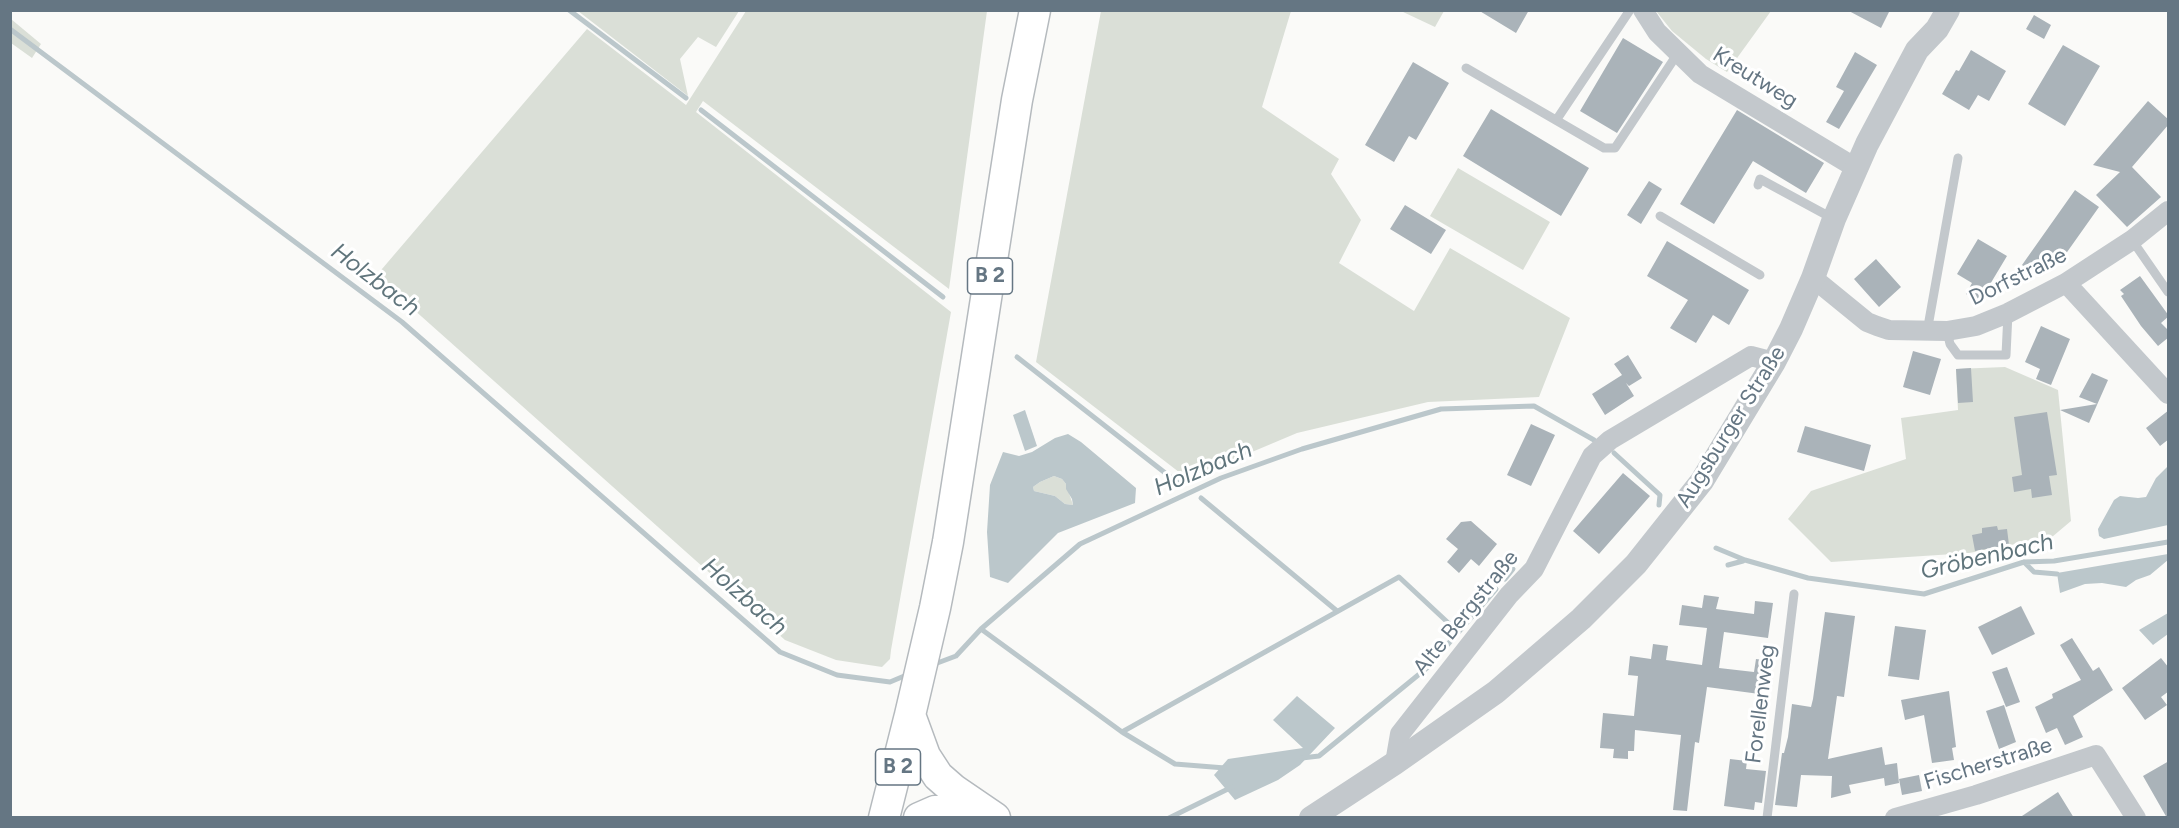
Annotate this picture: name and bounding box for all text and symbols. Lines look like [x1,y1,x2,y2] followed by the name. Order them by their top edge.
[1708,42,1802,114] street label: Kreutweg
[325,237,425,323] water label: Holzbach
[1965,242,2071,312] street label: Dorfstraße
[968,258,1012,294] road number: B 2
[1671,341,1791,513] street label: Augsburger Straße
[1150,435,1256,503] water label: Holzbach
[1918,528,2056,586] water label: Gröbenbach
[1408,545,1524,681] street label: Alte Bergstraße
[695,552,793,642] water label: Holzbach
[1741,643,1781,765] street label: Forellenweg
[1921,732,2055,796] street label: Fischerstraße
[876,749,920,785] road number: B 2

